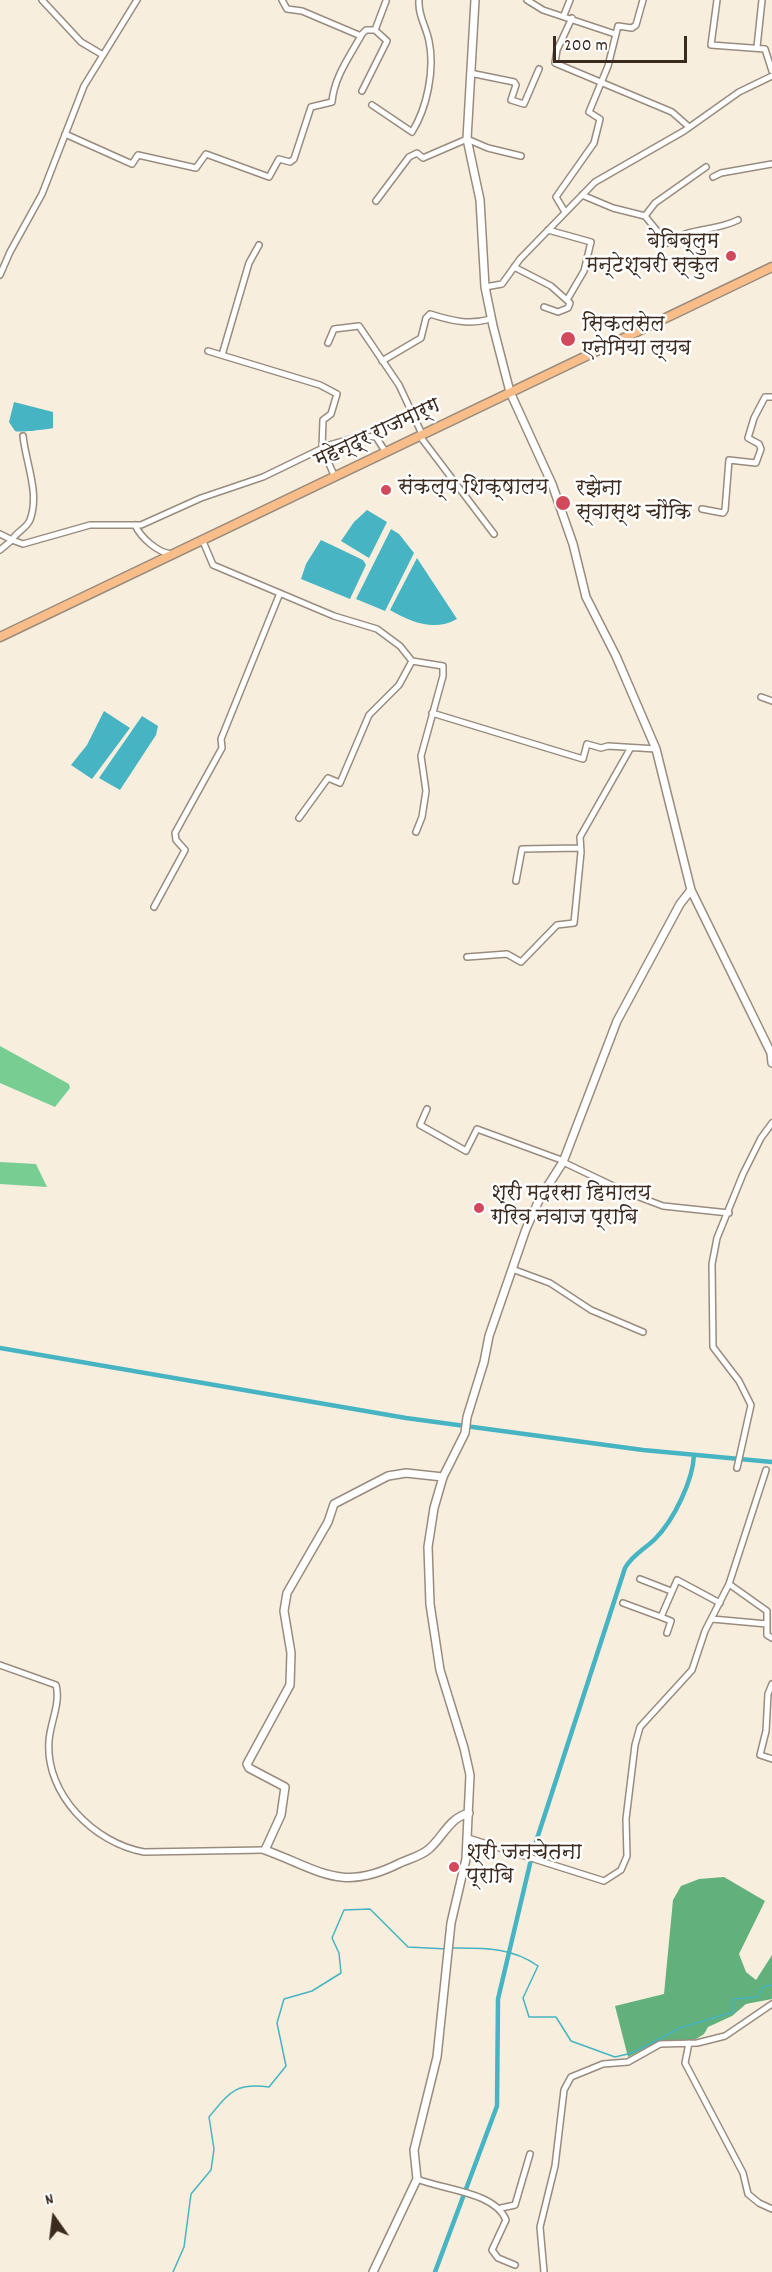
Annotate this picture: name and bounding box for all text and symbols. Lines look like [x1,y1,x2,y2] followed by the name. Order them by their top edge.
[556,24,690,62] scale bar
[564,34,608,59] text: 200 m
[586,231,719,281] place label: बेबिब्लुम मन्टेश्वरी स्कुल
[724,249,738,263] marker: बेबिब्लुम मन्टेश्वरी स्कुल
[582,314,691,364] place label: सिकलसेल एनेमिया ल्यब
[559,330,577,348] marker: सिकलसेल एनेमिया ल्यब
[311,395,445,475] street label: महेन्द्र राजमार्ग
[398,477,548,503] place label: संकल्प शिक्षालय
[576,478,692,528] place label: रझेना स्वास्थ चौकि
[379,483,393,497] marker: संकल्प शिक्षालय
[554,494,572,512] marker: रझेना स्वास्थ चौकि
[491,1183,651,1233] place label: श्री मदरसा हिमालय गरिव नवाज प्राबि
[472,1201,486,1215] marker: श्री मदरसा हिमालय गरिव नवाज प्राबि
[466,1842,582,1892] place label: श्री जनचेतना प्राबि
[447,1860,461,1874] marker: श्री जनचेतना प्राबि
[24,2188,84,2248] north arrow
[43,2188,56,2212] text: N

